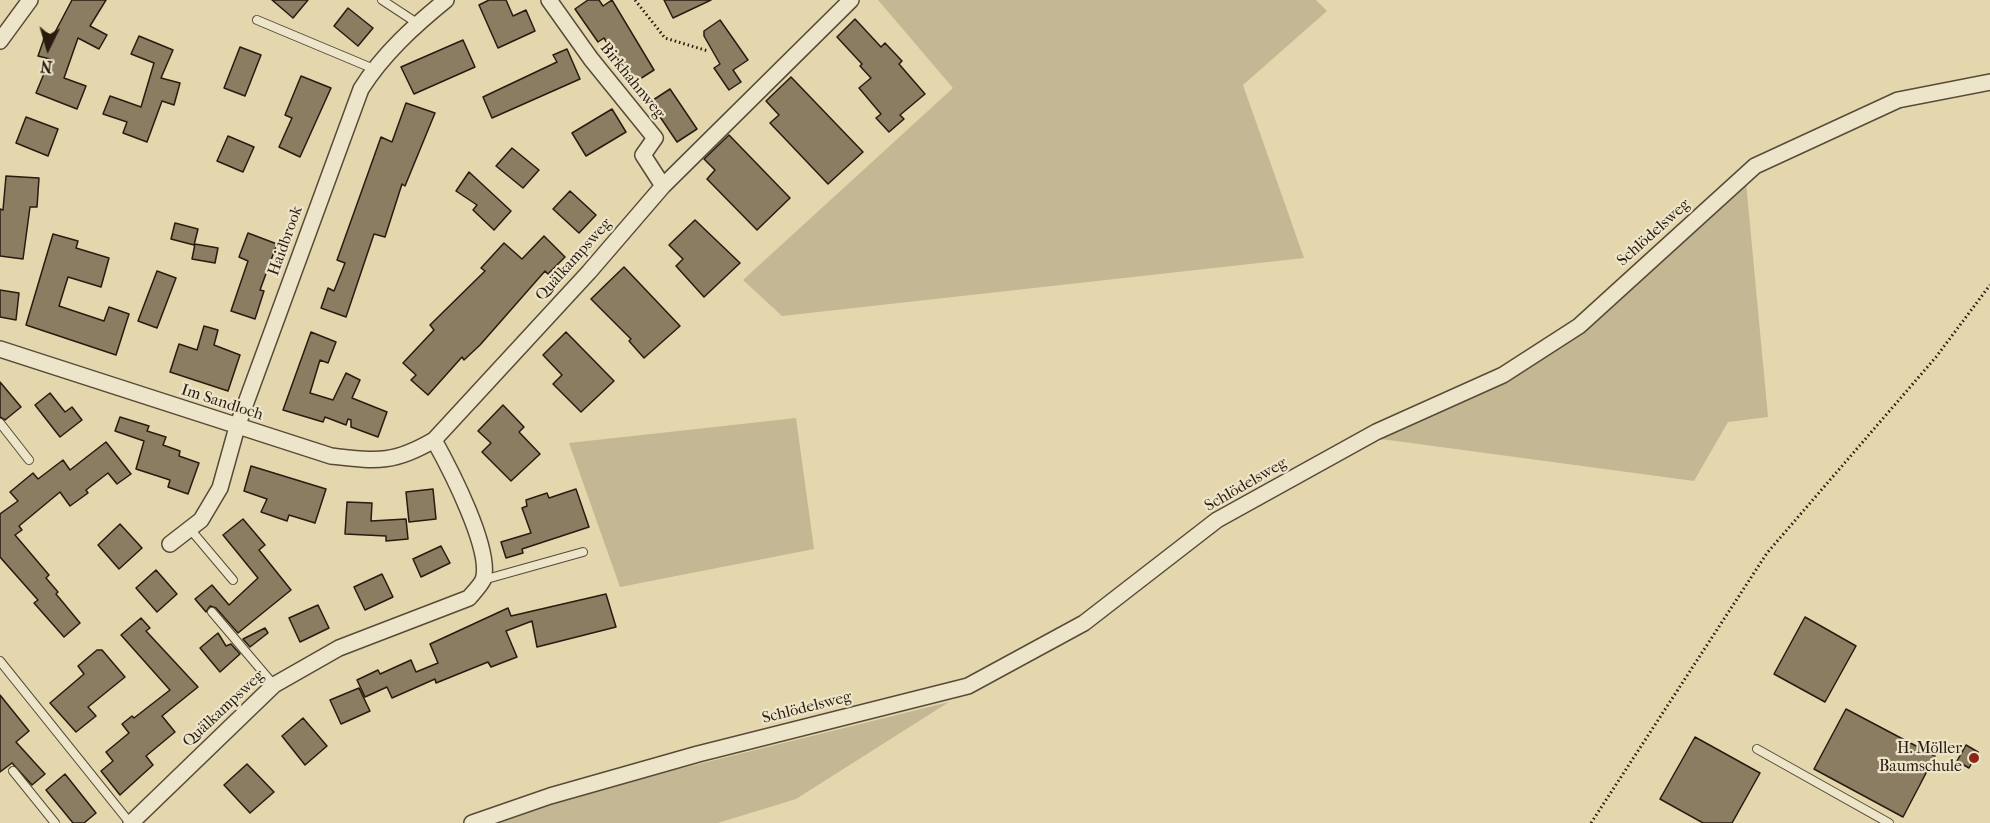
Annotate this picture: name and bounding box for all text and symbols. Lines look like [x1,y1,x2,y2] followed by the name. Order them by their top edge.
[18,18,78,78] north arrow
[595,39,669,123] street label: Birkhahnweg
[40,56,53,76] text: N
[1614,195,1694,271] street label: Schlödelsweg
[265,204,307,278] street label: Haidbrook
[532,215,616,305] street label: Quälkampsweg
[179,381,265,425] street label: Im Sandloch
[1202,454,1290,516] street label: Schlödelsweg
[179,666,269,752] street label: Quälkampsweg
[760,688,854,728] street label: Schlödelsweg
[1879,739,1962,777] place label: H. Möller Baumschule
[1967,751,1981,765] marker: H. Möller Baumschule

